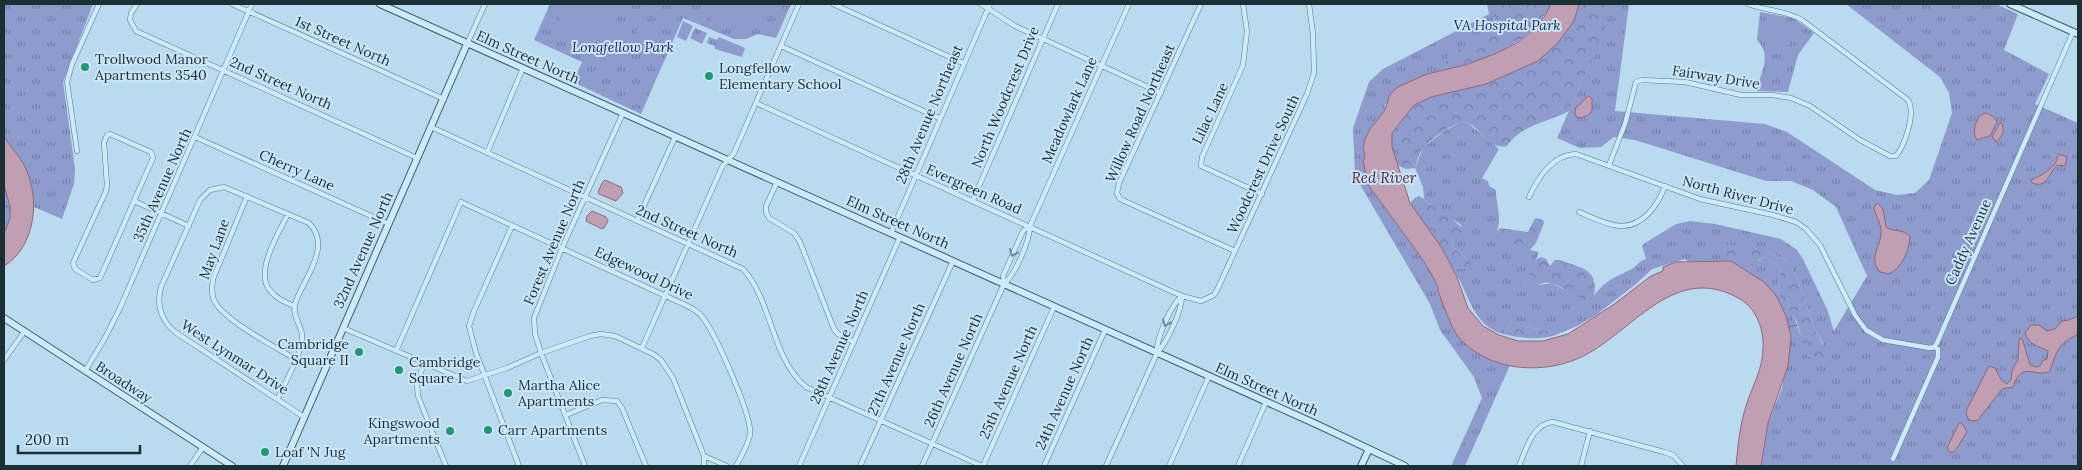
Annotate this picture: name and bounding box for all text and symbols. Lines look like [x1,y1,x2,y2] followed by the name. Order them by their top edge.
[292,12,394,70] street label: 1st Street North
[1453,16,1561,34] park label: VA Hospital Park
[967,23,1043,171] street label: North Woodcrest Drive
[474,26,582,88] street label: Elm Street North
[572,38,674,56] park label: Longfellow Park
[1101,40,1179,185] street label: Willow Road Northeast
[892,41,967,186] street label: 28th Avenue Northeast
[94,50,208,84] place label: Trollwood Manor Apartments 3540
[227,52,335,114] street label: 2nd Street North
[1037,53,1101,166] street label: Meadowlark Lane
[719,59,842,93] place label: Longfellow Elementary School
[79,61,91,73] marker: Trollwood Manor Apartments 3540
[1671,61,1762,93] street label: Fairway Drive
[703,70,715,82] marker: Longfellow Elementary School
[1188,79,1232,147] street label: Lilac Lane
[1223,91,1303,237] street label: Woodcrest Drive South
[129,125,195,245] street label: 35th Avenue North
[256,145,338,195] street label: Cherry Lane
[923,160,1025,218] street label: Evergreen Road
[1352,168,1417,187] water label: Red River
[1680,171,1796,219] street label: North River Drive
[519,177,589,307] street label: Forest Avenue North
[329,189,397,311] street label: 32nd Avenue North
[844,191,952,253] street label: Elm Street North
[1941,196,1995,288] street label: Caddy Avenue
[633,200,741,262] street label: 2nd Street North
[195,216,233,282] street label: May Lane
[592,242,697,304] street label: Edgewood Drive
[1010,248,1020,257] one-way arrow
[806,287,872,407] street label: 28th Avenue North
[863,300,929,418] street label: 27th Avenue North
[920,310,986,430] street label: 26th Avenue North
[178,315,293,399] street label: West Lynmar Drive
[1162,318,1172,327] one-way arrow
[975,322,1041,442] street label: 25th Avenue North
[1031,334,1097,452] street label: 24th Avenue North
[278,335,349,369] place label: Cambridge Square II
[353,346,365,358] marker: Cambridge Square II
[409,353,481,387] place label: Cambridge Square I
[92,357,156,407] street label: Broadway
[1213,358,1321,420] street label: Elm Street North
[393,364,405,376] marker: Cambridge Square I
[517,376,601,410] place label: Martha Alice Apartments
[502,387,514,399] marker: Martha Alice Apartments
[363,414,440,448] place label: Kingswood Apartments
[498,421,607,439] place label: Carr Apartments
[18,422,140,454] scale bar
[482,424,494,436] marker: Carr Apartments
[444,425,456,437] marker: Kingswood Apartments
[25,430,69,449] text: 200 m
[275,443,346,461] place label: Loaf 'N Jug
[259,446,271,458] marker: Loaf 'N Jug

